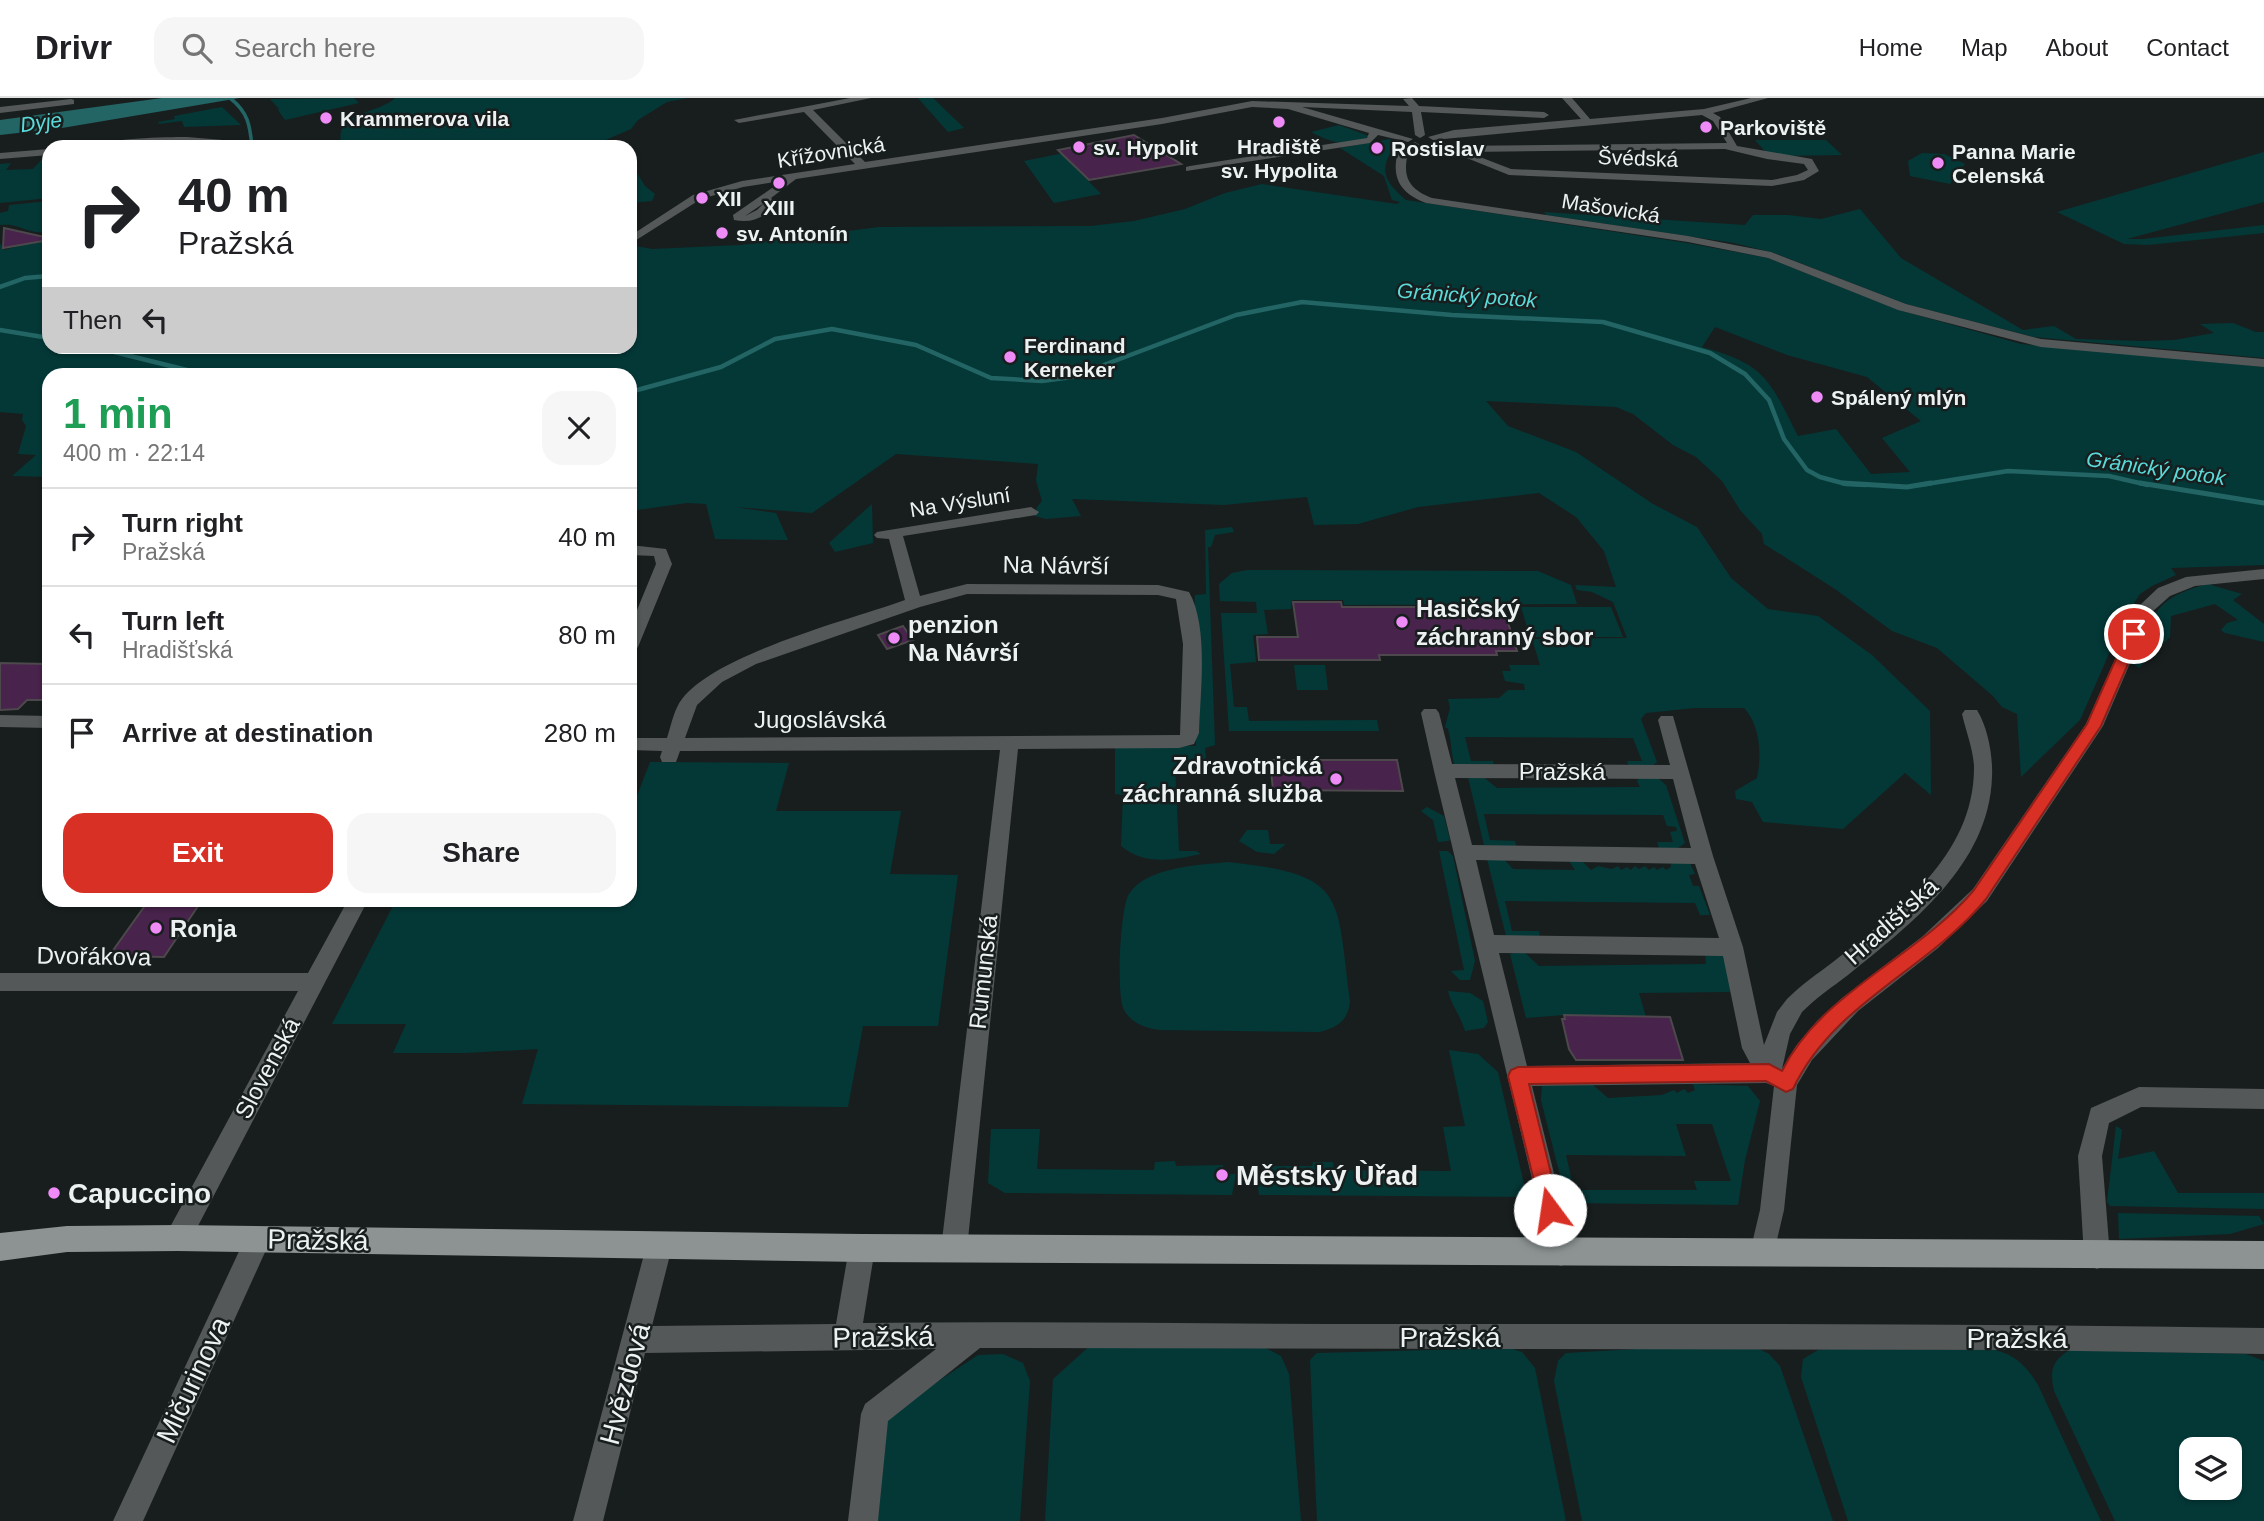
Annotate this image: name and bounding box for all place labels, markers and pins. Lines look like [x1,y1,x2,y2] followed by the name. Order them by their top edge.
[340,107,510,130] place label: Krammerova vila
[318,110,334,126] marker: Krammerova vila
[1271,114,1287,130] marker: Hradiště sv. Hypolita
[1720,116,1826,139] place label: Parkoviště
[1698,119,1714,135] marker: Parkoviště
[1221,135,1337,182] place label: Hradiště sv. Hypolita
[1093,136,1198,159] place label: sv. Hypolit
[1391,137,1485,160] place label: Rostislav
[1071,139,1087,155] marker: sv. Hypolit
[1369,140,1385,156] marker: Rostislav
[1952,140,2076,187] place label: Panna Marie Celenská
[1930,155,1946,171] marker: Panna Marie Celenská
[771,175,787,191] marker: XIII
[716,187,742,210] place label: XII
[694,190,710,206] marker: XII
[763,196,795,219] place label: XIII
[736,222,848,245] place label: sv. Antonín
[714,225,730,241] marker: sv. Antonín
[1024,334,1126,381] place label: Ferdinand Kerneker
[1002,349,1018,365] marker: Ferdinand Kerneker
[1831,386,1966,409] place label: Spálený mlýn
[1809,389,1825,405] marker: Spálený mlýn
[1416,595,1593,650] place label: Hasičský záchranný sbor
[2104,604,2164,664] pin
[908,611,1020,666] place label: penzion Na Návrší
[1394,614,1410,630] marker: Hasičský záchranný sbor
[886,630,902,646] marker: penzion Na Návrší
[1122,752,1323,807] place label: Zdravotnická záchranná služba
[1328,771,1344,787] marker: Zdravotnická záchranná služba
[170,915,237,942] place label: Ronja
[148,920,164,936] marker: Ronja
[1236,1160,1418,1191] place label: Městský Ùřad
[1214,1167,1230,1183] marker: Městský Ùřad
[68,1178,211,1209] place label: Capuccino
[46,1185,62,1201] marker: Capuccino

